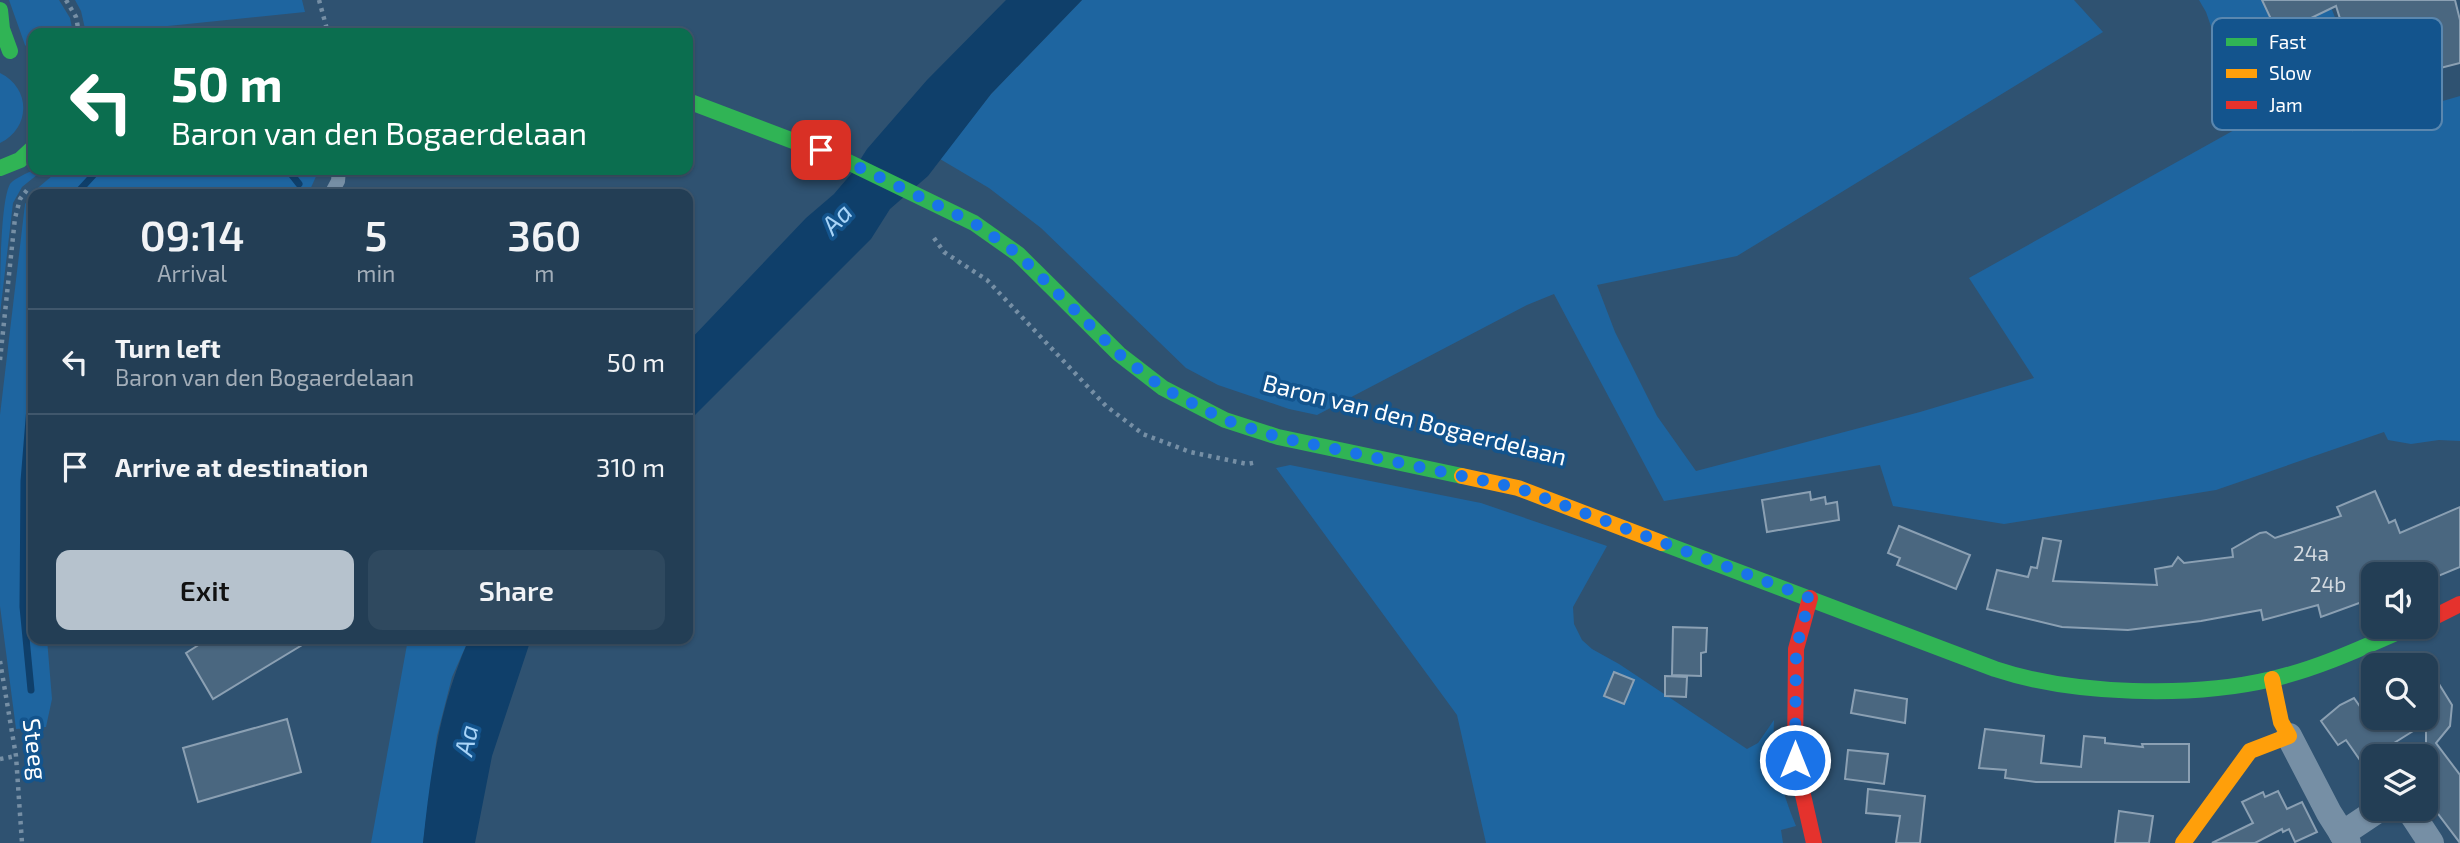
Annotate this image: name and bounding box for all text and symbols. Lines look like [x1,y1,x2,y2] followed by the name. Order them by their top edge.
[2212,18,2442,130] legend
[2269,30,2306,53] text: Fast
[171,53,283,112] text: 50 m
[56,56,147,147] icon: left
[2269,61,2312,84] text: Slow
[2269,93,2303,116] text: Jam
[171,113,587,151] text: Baron van den Bogaerdelaan
[791,120,851,180] pin
[802,131,840,169] icon: arrive
[813,196,858,241] water label: Aa
[140,209,245,259] text: 09:14
[364,209,387,259] text: 5
[507,209,581,259] text: 360
[157,259,227,287] text: Arrival
[356,259,395,287] text: min
[534,259,554,287] text: m
[115,332,221,363] text: Turn left
[56,343,94,381] icon: left
[607,346,665,377] text: 50 m
[115,363,414,391] text: Baron van den Bogaerdelaan
[1260,367,1570,471] street label: Baron van den Bogaerdelaan
[56,448,94,486] icon: arrive
[115,451,368,482] text: Arrive at destination
[596,451,665,482] text: 310 m
[2293,540,2329,565] house number: 24a
[56,550,354,630] button: Exit
[368,550,665,630] button: Share
[2361,562,2438,821] map controls
[2361,562,2438,639] button: sound
[2310,571,2346,596] house number: 24b
[2361,653,2438,730] button: search
[18,717,54,781] street label: Steeg
[446,722,483,759] water label: Aa
[1758,723,1832,797] position arrow
[2361,744,2438,821] button: layers

